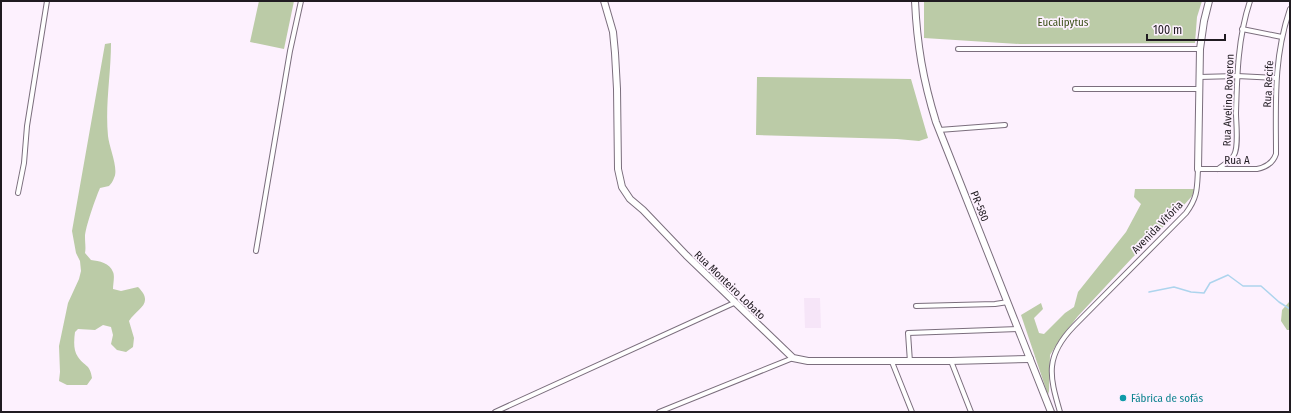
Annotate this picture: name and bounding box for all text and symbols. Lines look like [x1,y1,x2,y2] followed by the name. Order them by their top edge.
[1037,16,1089,29] park label: Eucalipytus
[1147,16,1225,42] scale bar
[1153,23,1182,37] text: 100 m
[1220,54,1237,147] street label: Rua Avelino Roveron
[1261,60,1276,108] street label: Rua Recife
[1224,154,1250,167] street label: Rua A
[968,189,992,224] street label: PR-580
[1129,198,1186,256] street label: Avenida Vitória
[692,248,768,323] street label: Rua Monteiro Lobato
[1131,392,1203,405] place label: Fábrica de sofás
[1118,393,1128,403] marker: Fábrica de sofás

